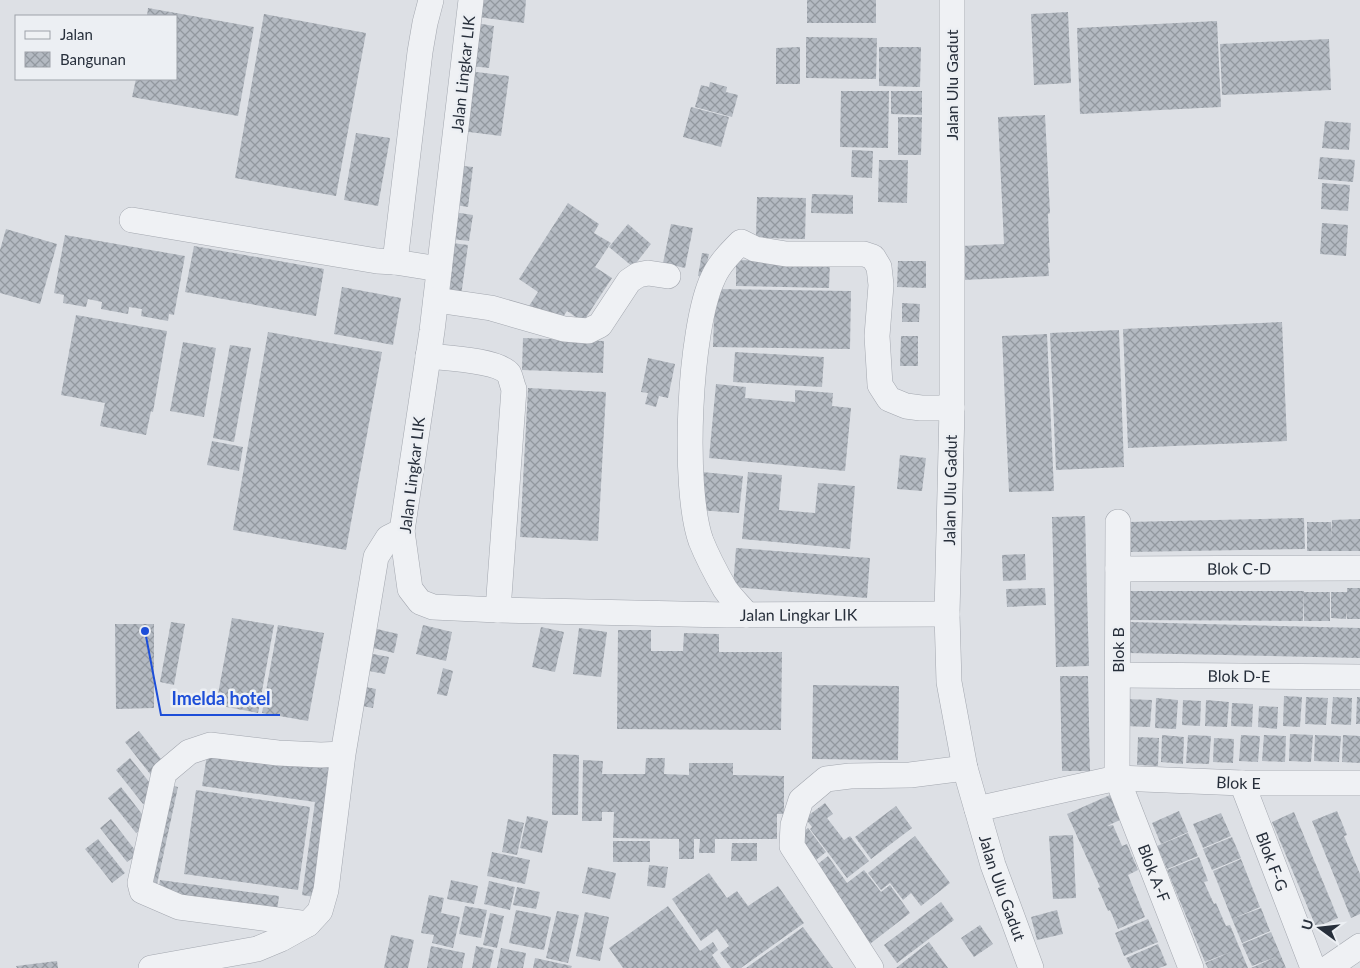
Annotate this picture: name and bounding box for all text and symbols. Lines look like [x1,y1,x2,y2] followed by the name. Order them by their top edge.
[447,14,478,133] street label: Jalan Lingkar LIK
[15,15,178,80] legend
[60,25,93,43] text: Jalan
[942,29,961,140] street label: Jalan Ulu Gadut
[60,50,126,68] text: Bangunan
[395,415,428,534] street label: Jalan Lingkar LIK
[939,434,960,546] street label: Jalan Ulu Gadut
[1207,558,1271,578] street label: Blok C-D
[740,604,858,624] street label: Jalan Lingkar LIK
[1108,627,1127,673] street label: Blok B
[1208,666,1270,685] street label: Blok D-E
[161,682,280,715] callout: Imelda hotel
[171,687,271,709] text: Imelda hotel
[1216,772,1261,792] street label: Blok E
[1253,829,1293,893] street label: Blok F-G
[976,832,1030,943] street label: Jalan Ulu Gadut
[1135,841,1174,905] street label: Blok A-F
[1295,903,1345,953] north arrow
[1297,917,1317,932] text: U

